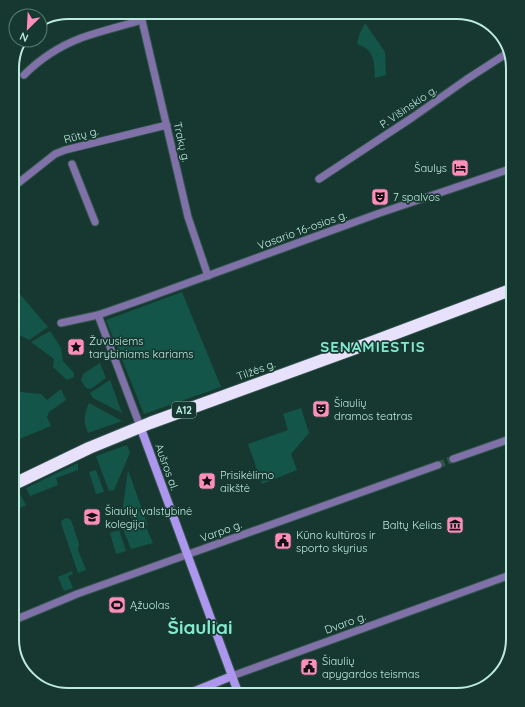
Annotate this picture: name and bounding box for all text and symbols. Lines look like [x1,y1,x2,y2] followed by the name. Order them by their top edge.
[8,8,48,48] north arrow
[17,29,30,45] text: N
[377,83,439,131] street label: P. Višinskio g.
[171,121,193,163] street label: Trakų g.
[62,124,100,146] street label: Rūtų g.
[450,158,470,178] hotel icon: Šaulys
[414,161,447,175] place label: Šaulys
[370,187,390,207] theatre icon: 7 spalvos
[393,190,440,204] place label: 7 spalvos
[255,207,349,253] street label: Vasario 16-osios g.
[89,334,193,361] place label: Žuvusiems tarybiniams kariams
[66,337,86,357] place icon: Žuvusiems tarybiniams kariams
[320,337,426,356] district label: SENAMIESTIS
[235,357,277,383] street label: Tilžės g.
[334,396,413,423] place label: Šiaulių dramos teatras
[311,399,331,419] theatre icon: Šiaulių dramos teatras
[172,402,196,418] road number: A12
[152,442,182,492] street label: Aušros al.
[220,468,274,495] place label: Prisikėlimo aikštė
[197,471,217,491] place icon: Prisikėlimo aikštė
[105,504,192,531] place label: Šiaulių valstybinė kolegija
[82,507,102,527] school or university icon: Šiaulių valstybinė kolegija
[445,515,465,535] museum icon: Baltų Kelias
[198,517,244,545] street label: Varpo g.
[383,518,442,532] place label: Baltų Kelias
[296,528,376,555] place label: Kūno kultūros ir sporto skyrius
[273,531,293,551] public building icon: Kūno kultūros ir sporto skyrius
[107,595,127,615] sports icon: Ąžuolas
[130,598,170,612] place label: Ąžuolas
[322,609,368,637] street label: Dvaro g.
[168,615,232,639] district label: Šiauliai
[322,654,420,681] place label: Šiaulių apygardos teismas
[299,657,319,677] public building icon: Šiaulių apygardos teismas

